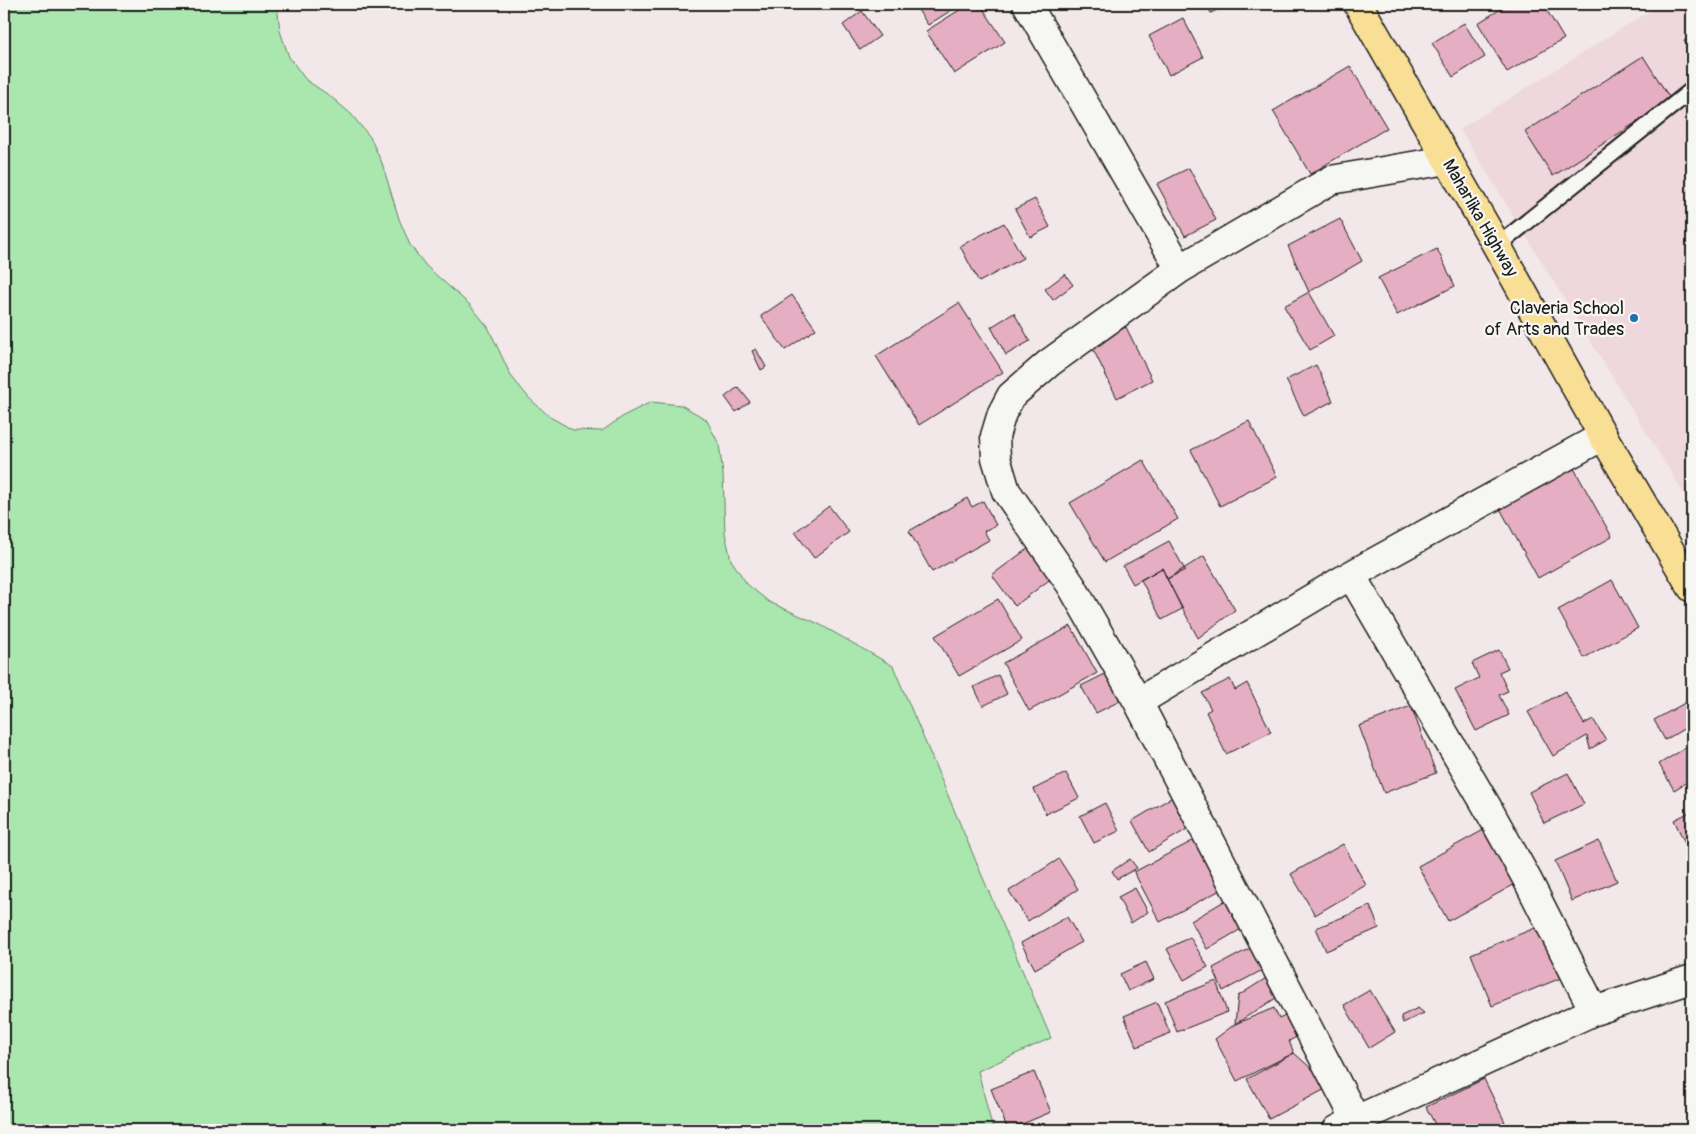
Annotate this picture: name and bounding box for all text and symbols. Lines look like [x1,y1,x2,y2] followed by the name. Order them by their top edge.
[1437,155,1523,281] street label: Maharlika Highway
[1485,297,1624,341] place label: Claveria School of Arts and Trades
[1628,312,1640,324] marker: Claveria School of Arts and Trades

